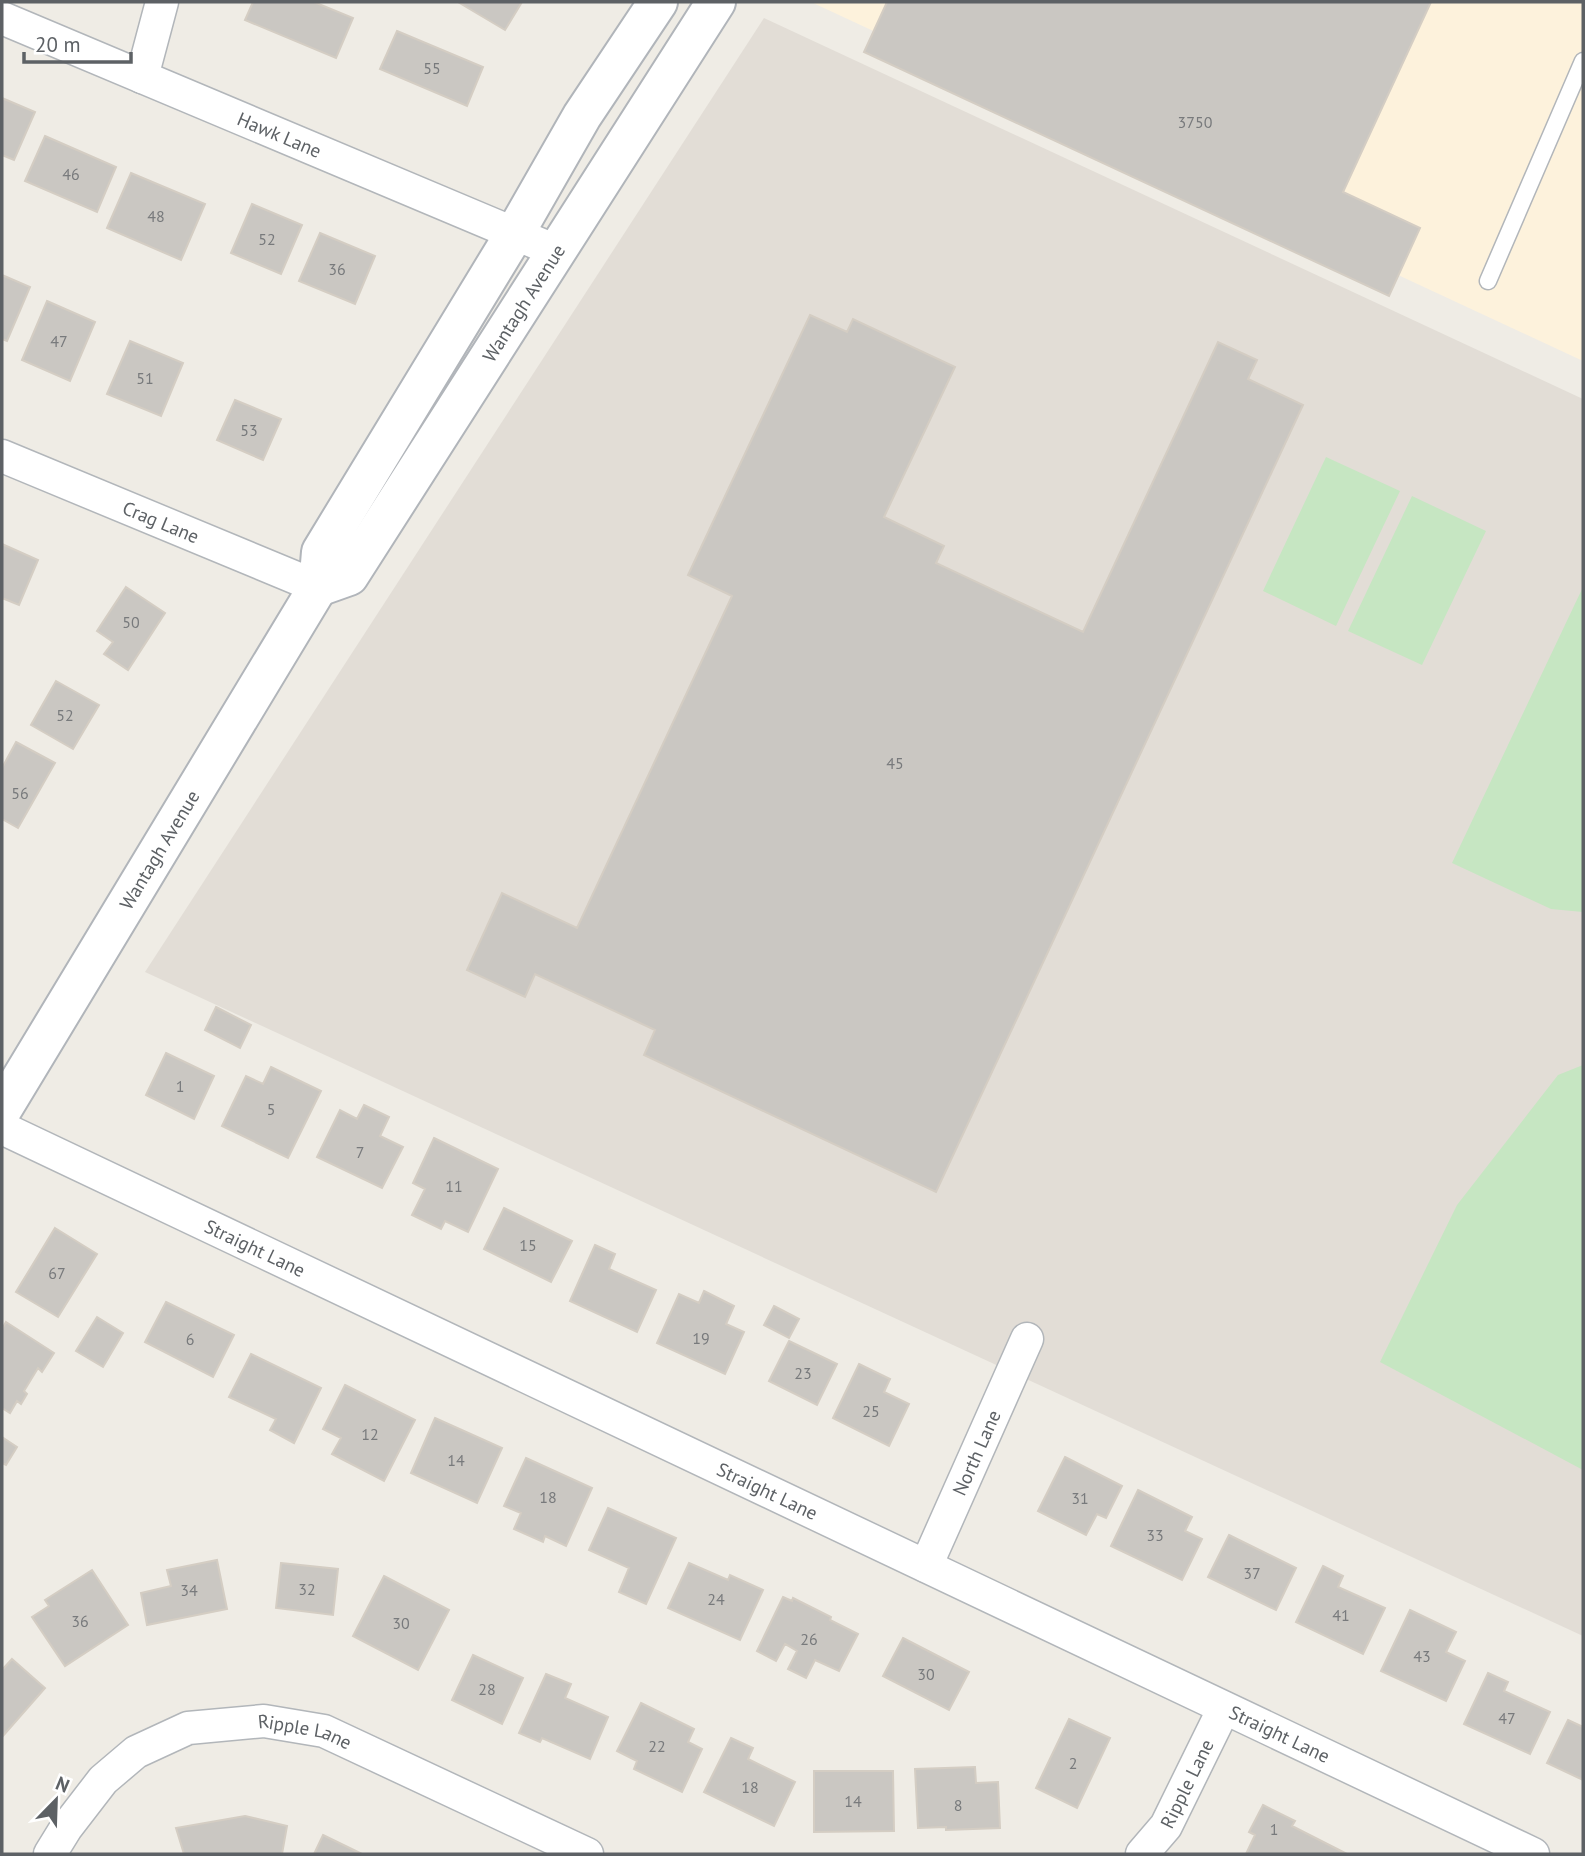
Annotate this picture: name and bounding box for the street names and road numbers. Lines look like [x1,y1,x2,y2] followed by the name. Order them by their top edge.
[234,106,325,163] street label: Hawk Lane
[477,240,570,366] street label: Wantagh Avenue
[119,495,203,548] street label: Crag Lane
[114,786,204,914] street label: Wantagh Avenue
[201,1214,309,1282] street label: Straight Lane
[947,1406,1006,1499] street label: North Lane
[713,1457,822,1525] street label: Straight Lane
[1225,1700,1334,1768] street label: Straight Lane
[257,1709,356,1754] street label: Ripple Lane
[1155,1735,1219,1832] street label: Ripple Lane

